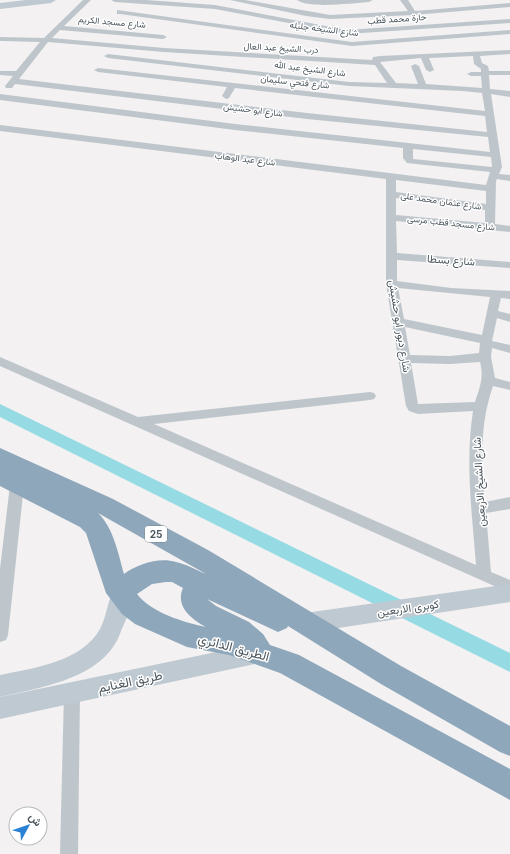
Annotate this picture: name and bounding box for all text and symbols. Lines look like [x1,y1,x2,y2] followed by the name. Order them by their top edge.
[367,11,427,27] street label: حارة محمد قطب
[78,13,146,31] street label: شارع مسجد الكريم
[289,19,359,39] street label: شارع الشيخه جليله
[243,40,319,56] street label: درب الشيخ عبد العال
[274,59,346,79] street label: شارع الشيخ عبد الله
[260,72,330,93] street label: شارع فتحي سليمان
[223,100,283,120] street label: شارع ابو حشيش
[214,149,276,169] street label: شارع عبد الوهاب
[400,189,482,213] street label: شارع عثمان محمد على
[407,212,495,234] street label: شارع مسجد قطب مرسى
[426,251,476,270] street label: شارع بسطا
[385,279,414,374] street label: شارع دبور ابو حشيش
[470,437,489,527] street label: شارع الشيخ الاربعين
[145,526,167,542] road number: 25
[376,597,440,619] street label: كوبرى الاربعين
[196,630,271,667] street label: الطريق الدائري
[96,666,164,697] street label: طريق الغنايم
[8,806,48,846] north arrow
[26,810,45,829] text: ش

